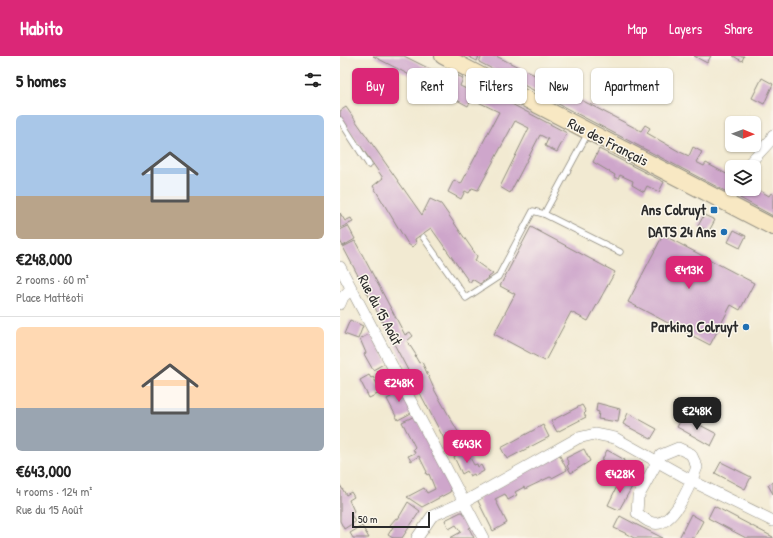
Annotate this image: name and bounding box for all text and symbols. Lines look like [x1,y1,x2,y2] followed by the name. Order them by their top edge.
[20,15,63,41] text: Habito
[627,19,647,38] text: Map
[669,19,702,38] text: Layers
[724,19,753,38] text: Share
[352,68,399,104] chip: Buy
[407,68,458,104] chip: Rent
[466,68,527,104] chip: Filters
[535,68,583,104] chip: New
[591,68,673,104] chip: Apartment
[16,69,66,92] text: 5 homes
[302,69,324,91] icon: filters
[564,112,652,171] street label: Rue des Français
[725,116,761,152] north arrow
[725,116,761,196] map controls
[134,141,206,213] icon: home
[725,160,761,196] button: layers
[641,199,707,221] place label: Ans Colruyt
[709,205,719,215] marker: Ans Colruyt
[648,221,716,242] place label: DATS 24 Ans
[719,227,729,237] marker: DATS 24 Ans
[16,247,72,270] text: €248,000
[661,256,717,290] pin: €413K
[675,260,703,278] text: €413K
[16,270,89,288] text: 2 rooms · 60 m²
[353,271,408,350] street label: Rue du 15 Août
[16,288,84,306] text: Place Mattéoti
[651,316,739,338] place label: Parking Colruyt
[741,322,751,332] marker: Parking Colruyt
[134,353,206,425] icon: home
[371,369,427,403] pin: €248K
[384,373,414,391] text: €248K
[669,397,725,431] pin: €248K
[682,401,712,419] text: €248K
[439,430,495,464] pin: €643K
[453,434,481,452] text: €643K
[16,459,71,482] text: €643,000
[592,460,648,494] pin: €428K
[605,464,635,482] text: €428K
[16,482,92,500] text: 4 rooms · 124 m²
[16,500,83,518] text: Rue du 15 Août
[352,510,430,529] scale bar
[358,512,378,526] text: 50 m

